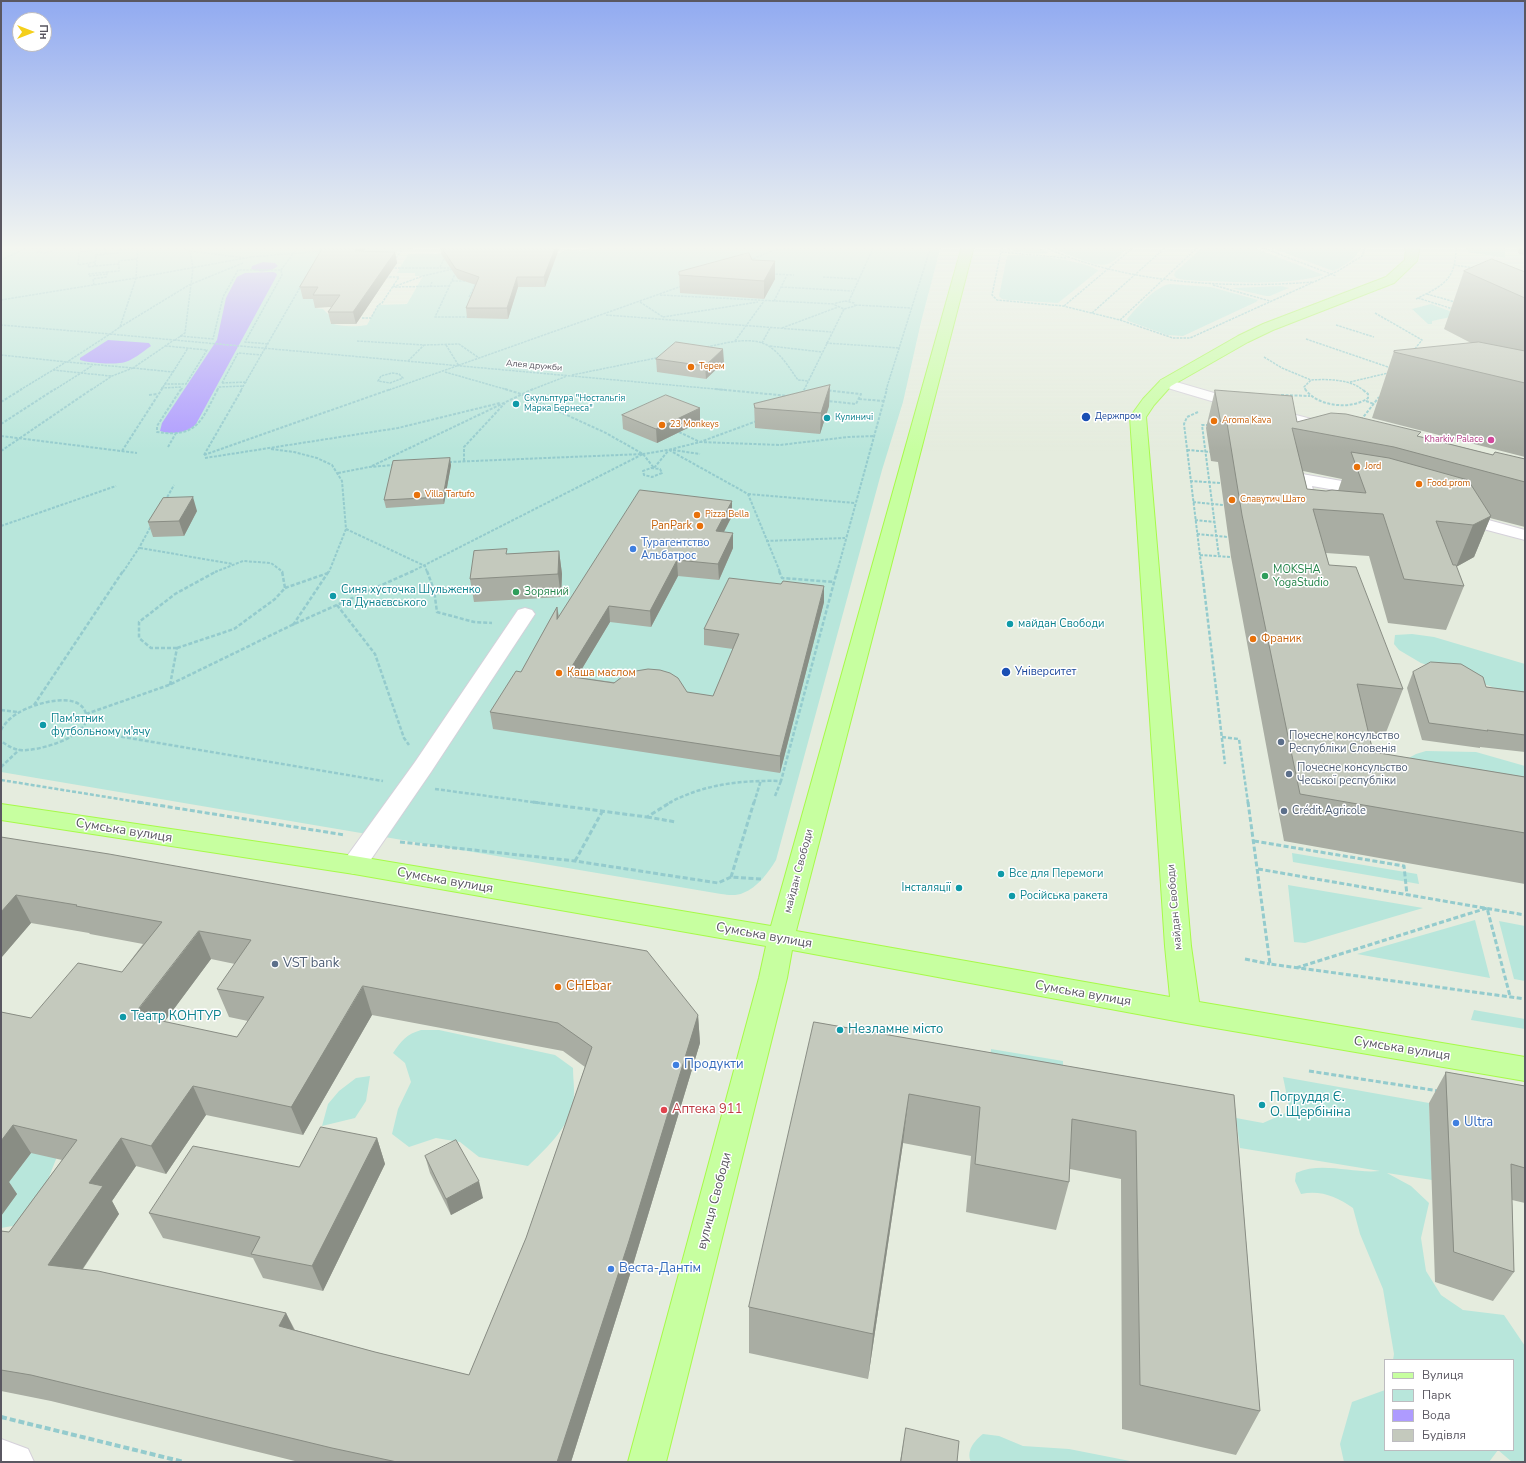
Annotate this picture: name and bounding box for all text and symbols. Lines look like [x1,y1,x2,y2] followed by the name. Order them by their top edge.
[12,12,52,52] north arrow
[36,24,51,40] text: Пн
[505,358,563,374] street label: Алея дружби
[686,362,696,372] marker: Терем
[699,362,725,372] place label: Терем
[524,394,625,415] place label: Скульптура "Ностальгія Марка Бернеса"
[511,399,521,409] marker: Скульптура "Ностальгія Марка Бернеса"
[1080,411,1092,423] marker: Держпром
[1095,412,1141,422] place label: Держпром
[822,413,832,423] marker: Кулиничі
[835,413,873,423] place label: Кулиничі
[1209,416,1219,426] marker: Aroma Kava
[1222,416,1271,426] place label: Aroma Kava
[657,420,667,430] marker: 23 Monkeys
[670,420,719,430] place label: 23 Monkeys
[1424,435,1483,445] place label: Kharkiv Palace
[1486,435,1496,445] marker: Kharkiv Palace
[1352,462,1362,472] marker: Jord
[1365,462,1381,472] place label: Jord
[1414,479,1424,489] marker: Food.prom
[1427,479,1470,489] place label: Food.prom
[412,490,422,500] marker: Villa Tartufo
[425,490,475,500] place label: Villa Tartufo
[1227,495,1237,505] marker: Славутич Шато
[1240,495,1306,505] place label: Славутич Шато
[692,510,702,520] marker: Pizza Bella
[705,510,749,520] place label: Pizza Bella
[651,519,692,533] place label: PanPark
[695,521,705,531] marker: PanPark
[641,536,709,562] place label: Турагентство Альбатрос
[628,544,638,554] marker: Турагентство Альбатрос
[1273,563,1329,589] place label: MOKSHA YogaStudio
[1260,571,1270,581] marker: MOKSHA YogaStudio
[341,583,481,609] place label: Синя хусточка Шульженко та Дунаєвського
[524,585,569,599] place label: Зоряний
[511,587,521,597] marker: Зоряний
[328,591,338,601] marker: Синя хусточка Шульженко та Дунаєвського
[1018,617,1104,631] place label: майдан Свободи
[1005,619,1015,629] marker: майдан Свободи
[1261,632,1301,646] place label: Франик
[1248,634,1258,644] marker: Франик
[1015,665,1076,679] place label: Університет
[567,666,636,680] place label: Каша маслом
[1000,666,1012,678] marker: Університет
[554,668,564,678] marker: Каша маслом
[51,712,150,738] place label: Пам'ятник футбольному м'ячу
[38,720,48,730] marker: Пам'ятник футбольному м'ячу
[1289,729,1400,755] place label: Почесне консульство Республіки Словенія
[1276,737,1286,747] marker: Почесне консульство Республіки Словенія
[1297,761,1408,787] place label: Почесне консульство Чеської республіки
[1284,769,1294,779] marker: Почесне консульство Чеської республіки
[1292,804,1366,818] place label: Crédit Agricole
[1279,806,1289,816] marker: Crédit Agricole
[75,816,173,846] street label: Сумська вулиця
[781,828,817,914] street label: майдан Свободи
[1165,863,1185,951] street label: майдан Свободи
[396,865,494,897] street label: Сумська вулиця
[1009,867,1103,881] place label: Все для Перемоги
[996,869,1006,879] marker: Все для Перемоги
[902,881,951,895] place label: Інсталяції
[954,883,964,893] marker: Інсталяції
[1020,889,1108,903] place label: Російська ракета
[1007,891,1017,901] marker: Російська ракета
[715,920,813,952] street label: Сумська вулиця
[283,956,339,972] place label: VST bank
[270,959,280,969] marker: VST bank
[1034,978,1132,1010] street label: Сумська вулиця
[566,979,611,995] place label: CHEbar
[553,982,563,992] marker: CHEbar
[131,1009,221,1025] place label: Театр КОНТУР
[118,1012,128,1022] marker: Театр КОНТУР
[848,1022,943,1038] place label: Незламне місто
[835,1025,845,1035] marker: Незламне місто
[1353,1034,1451,1064] street label: Сумська вулиця
[684,1057,744,1073] place label: Продукти
[671,1060,681,1070] marker: Продукти
[1270,1090,1351,1121] place label: Погруддя Є. О. Щербініна
[1257,1100,1267,1110] marker: Погруддя Є. О. Щербініна
[672,1102,742,1118] place label: Аптека 911
[659,1105,669,1115] marker: Аптека 911
[1464,1115,1493,1131] place label: Ultra
[1451,1118,1461,1128] marker: Ultra
[695,1151,735,1251] street label: вулиця Свободи
[619,1261,701,1277] place label: Веста-Дантім
[606,1264,616,1274] marker: Веста-Дантім
[1384,1359,1514,1451] legend
[1422,1367,1464,1383] text: Вулиця
[1422,1387,1451,1403] text: Парк
[1422,1407,1450,1423] text: Вода
[1422,1427,1466,1443] text: Будівля

